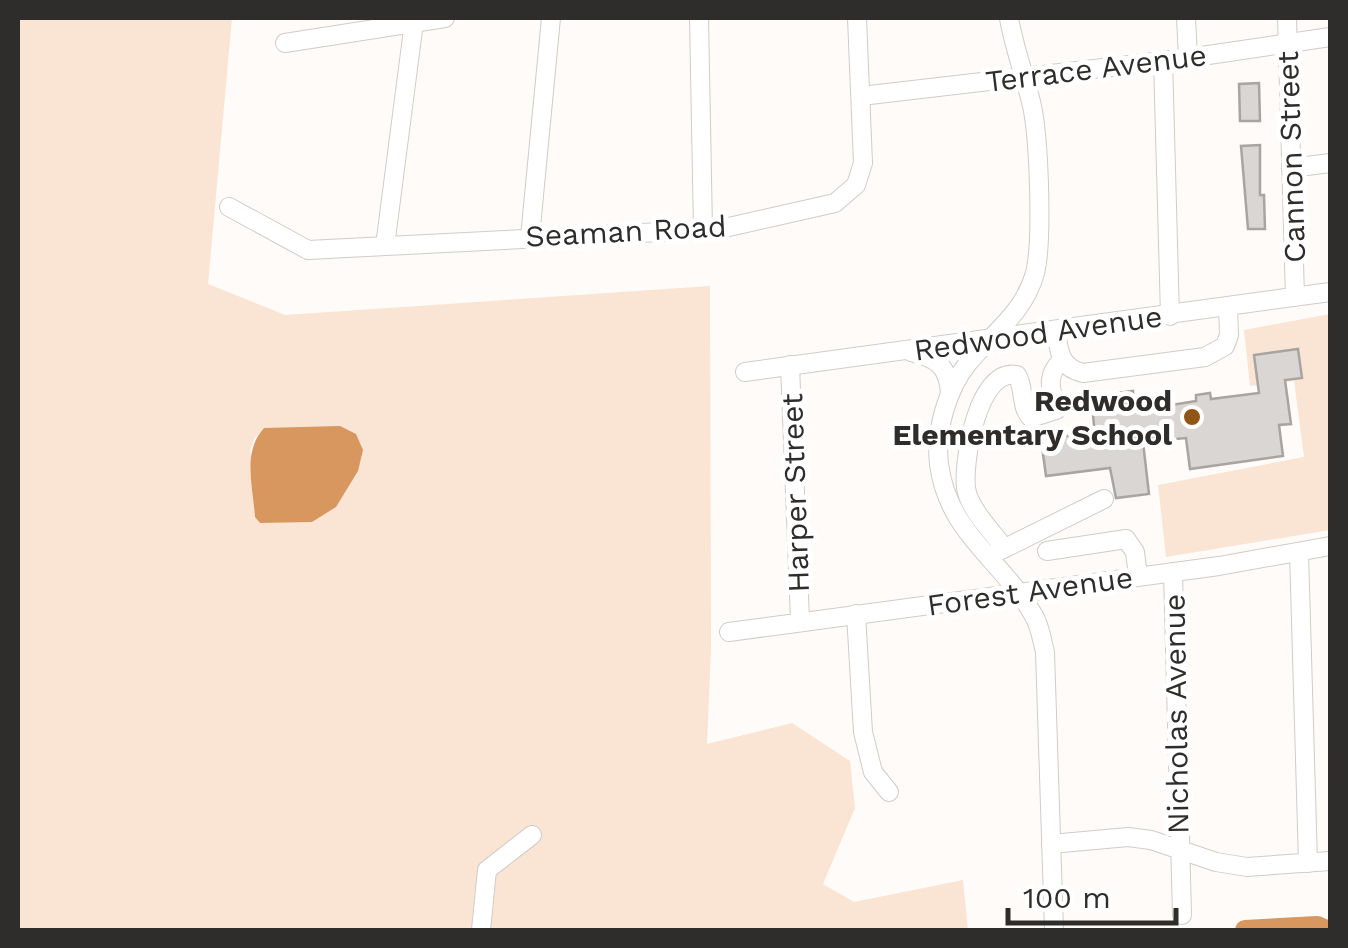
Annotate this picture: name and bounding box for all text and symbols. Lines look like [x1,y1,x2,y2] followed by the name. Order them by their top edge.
[983,37,1209,99] street label: Terrace Avenue
[1270,50,1312,263] street label: Cannon Street
[525,208,727,254] street label: Seaman Road
[912,298,1164,368] street label: Redwood Avenue
[893,383,1172,452] place label: Redwood Elementary School
[774,392,816,593] street label: Harper Street
[1181,406,1203,428] marker: Redwood Elementary School
[925,559,1135,623] street label: Forest Avenue
[1156,593,1196,835] street label: Nicholas Avenue
[1008,863,1176,925] scale bar
[1023,880,1111,915] text: 100 m

